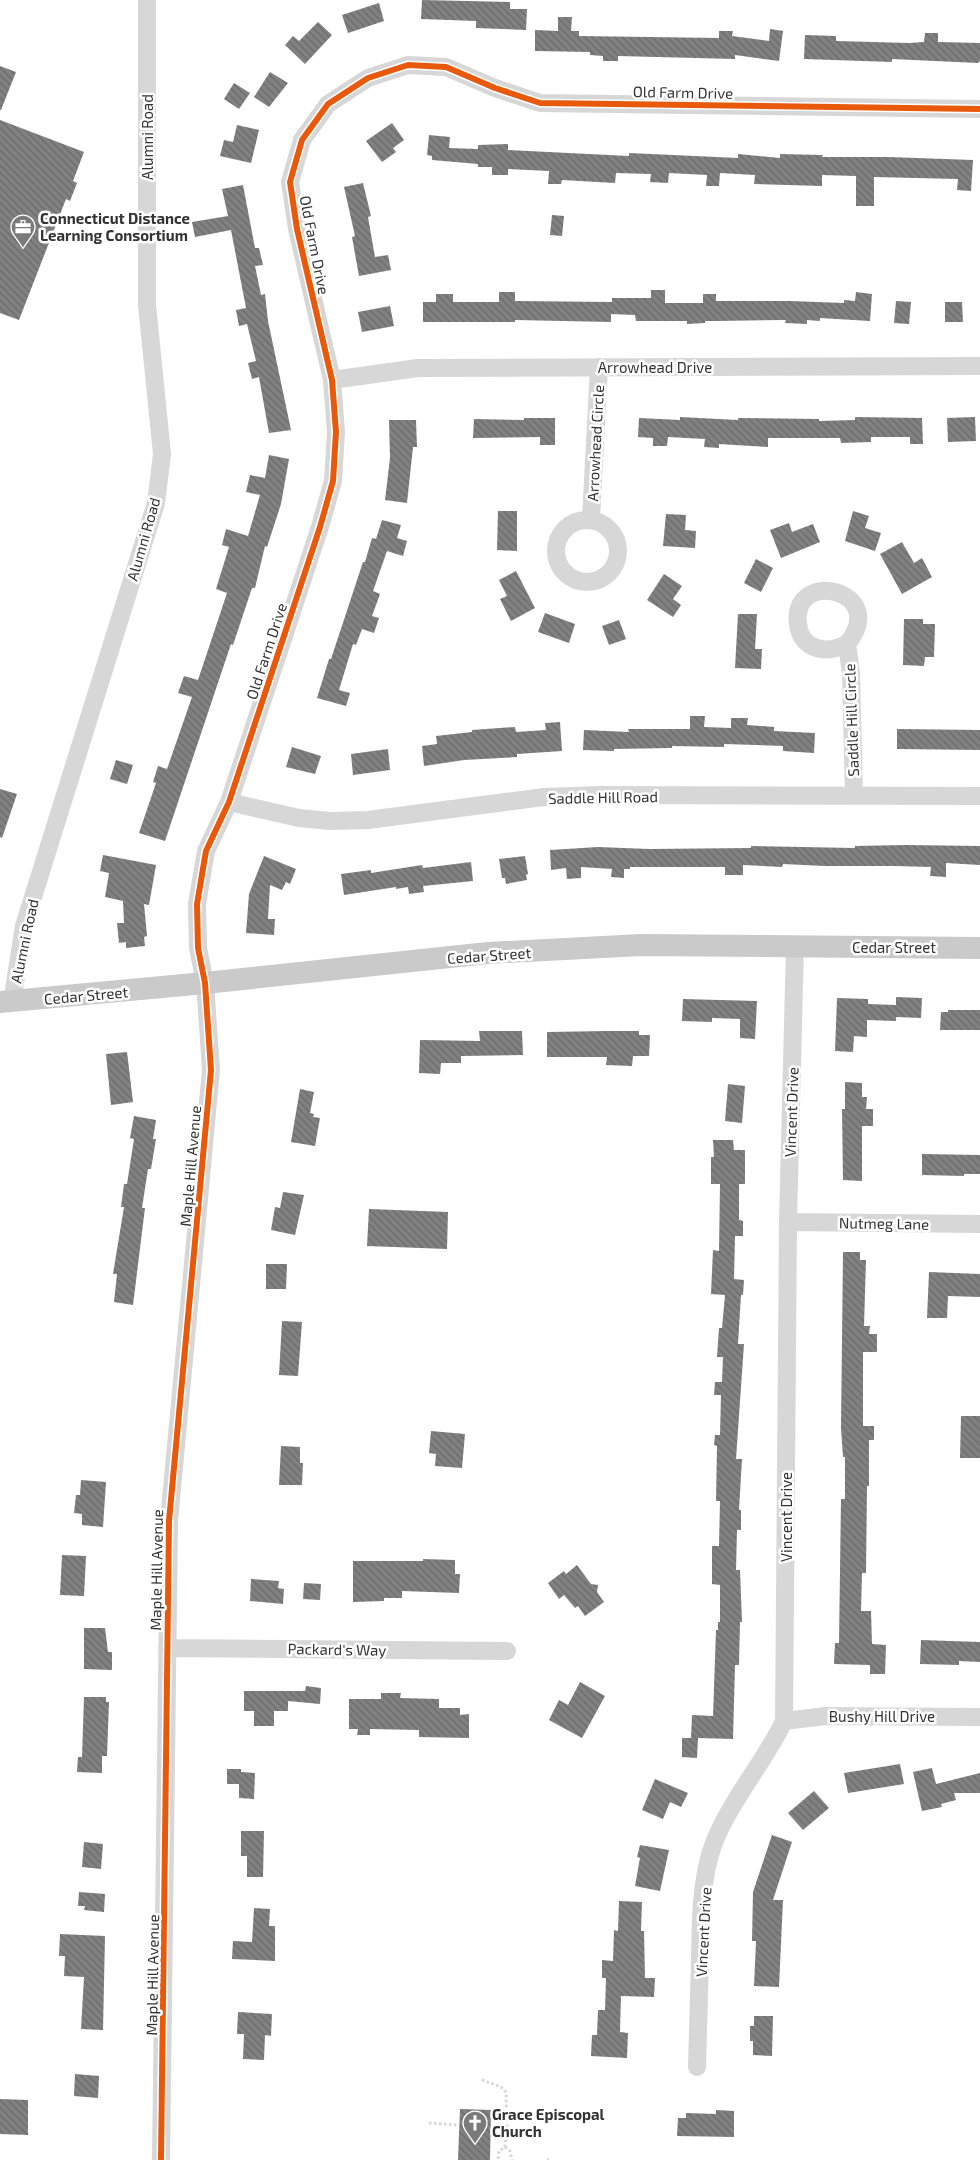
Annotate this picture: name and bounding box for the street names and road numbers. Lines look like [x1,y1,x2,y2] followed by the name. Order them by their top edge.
[633,82,733,102] street label: Old Farm Drive
[138,94,156,180] street label: Alumni Road
[297,194,333,296] street label: Old Farm Drive
[598,358,712,376] street label: Arrowhead Drive
[583,384,607,502] street label: Arrowhead Circle
[123,495,163,583] street label: Alumni Road
[242,600,290,702] street label: Old Farm Drive
[840,663,862,777] street label: Saddle Hill Circle
[548,787,658,807] street label: Saddle Hill Road
[6,897,42,985] street label: Alumni Road
[852,938,936,956] street label: Cedar Street
[446,943,532,967] street label: Cedar Street
[43,982,129,1008] street label: Cedar Street
[780,1067,802,1157] street label: Vincent Drive
[176,1105,204,1227] street label: Maple Hill Avenue
[839,1213,929,1233] street label: Nutmeg Lane
[777,1472,795,1562] street label: Vincent Drive
[146,1509,166,1631] street label: Maple Hill Avenue
[287,1639,387,1659] street label: Packard's Way
[829,1707,935,1725] street label: Bushy Hill Drive
[692,1886,714,1978] street label: Vincent Drive
[142,1914,162,2036] street label: Maple Hill Avenue

